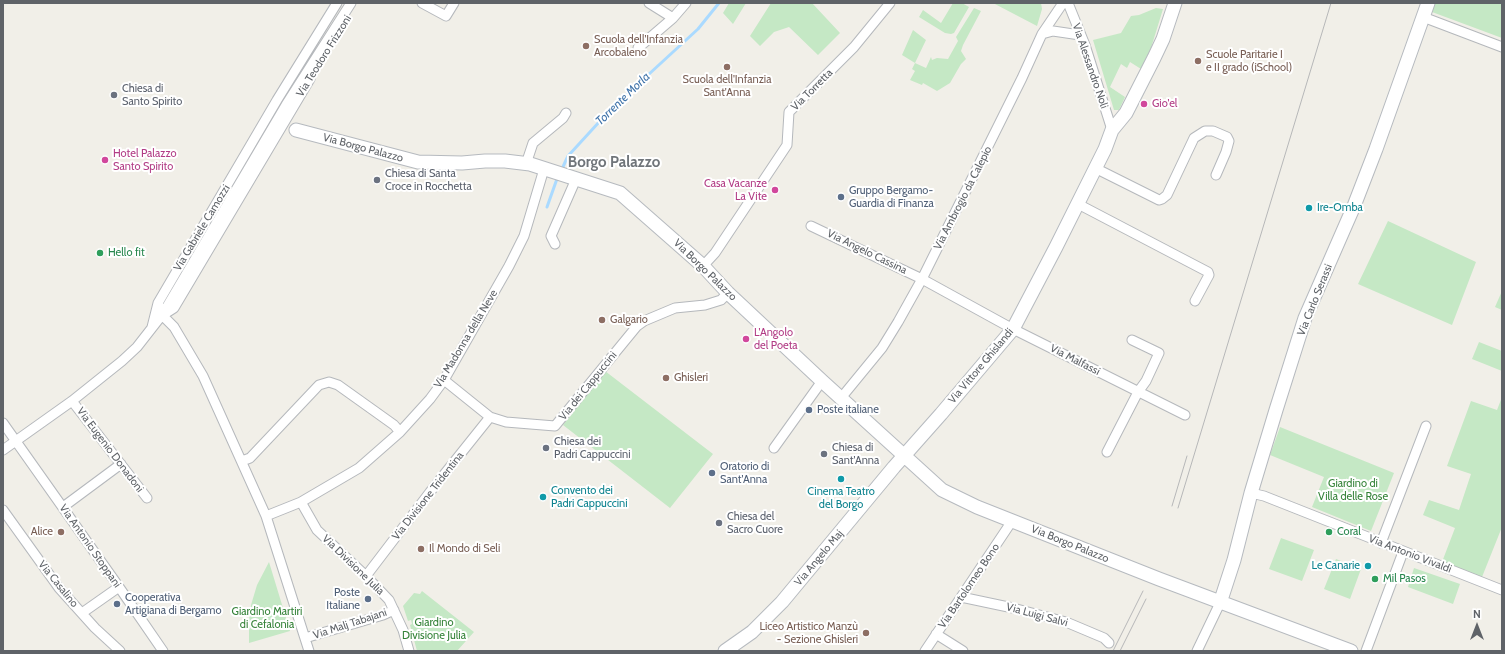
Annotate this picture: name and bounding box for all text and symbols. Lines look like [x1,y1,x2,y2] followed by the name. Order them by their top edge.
[294,13,354,99] street label: Via Teodoro Frizzoni
[1069,22,1111,110] street label: Via Alessandro Noli
[594,33,683,59] place label: Scuola dell'Infanzia Arcobaleno
[581,41,591,51] marker: Scuola dell'Infanzia Arcobaleno
[1206,48,1292,74] place label: Scuole Paritarie I e II grado (iSchool)
[1193,56,1203,66] marker: Scuole Paritarie I e II grado (iSchool)
[722,62,732,72] marker: Scuola dell'Infanzia Sant'Anna
[788,66,836,114] street label: Via Torretta
[593,70,653,128] water label: Torrente Morla
[683,73,771,99] place label: Scuola dell'Infanzia Sant'Anna
[122,82,182,108] place label: Chiesa di Santo Spirito
[109,90,119,100] marker: Chiesa di Santo Spirito
[1152,97,1177,111] place label: Gio'el
[1139,99,1149,109] marker: Gio'el
[321,131,405,165] street label: Via Borgo Palazzo
[931,144,995,252] street label: Via Ambrogio da Calepio
[113,147,177,173] place label: Hotel Palazzo Santo Spirito
[568,154,660,172] district label: Borgo Palazzo
[100,155,110,165] marker: Hotel Palazzo Santo Spirito
[385,167,472,193] place label: Chiesa di Santa Croce in Rocchetta
[372,175,382,185] marker: Chiesa di Santa Croce in Rocchetta
[704,177,767,203] place label: Casa Vacanze La Vite
[171,182,233,274] street label: Via Gabriele Camozzi
[849,184,934,210] place label: Gruppo Bergamo- Guardia di Finanza
[770,185,780,195] marker: Casa Vacanze La Vite
[836,192,846,202] marker: Gruppo Bergamo- Guardia di Finanza
[1317,201,1363,215] place label: Ire-Omba
[1304,203,1314,213] marker: Ire-Omba
[825,227,909,277] street label: Via Angelo Cassina
[671,236,739,304] street label: Via Borgo Palazzo
[108,246,145,260] place label: Hello fit
[95,248,105,258] marker: Hello fit
[1295,262,1335,338] street label: Via Carlo Serassi
[431,287,501,391] street label: Via Madonna della Neve
[610,313,648,327] place label: Galgario
[597,315,607,325] marker: Galgario
[754,326,798,352] place label: L'Angolo del Poeta
[946,326,1016,406] street label: Via Vittore Ghislandi
[741,334,751,344] marker: L'Angolo del Poeta
[1048,342,1102,378] street label: Via Malfassi
[556,349,620,423] street label: Via dei Cappuccini
[674,371,708,385] place label: Ghisleri
[661,373,671,383] marker: Ghisleri
[817,403,879,417] place label: Poste italiane
[74,405,146,495] street label: Via Eugenio Donadoni
[804,405,814,415] marker: Poste italiane
[554,435,631,461] place label: Chiesa dei Padri Cappuccini
[832,441,879,467] place label: Chiesa di Sant'Anna
[541,443,551,453] marker: Chiesa dei Padri Cappuccini
[389,449,467,543] street label: Via Divisione Tridentina
[819,449,829,459] marker: Chiesa di Sant'Anna
[720,460,769,486] place label: Oratorio di Sant'Anna
[707,468,717,478] marker: Oratorio di Sant'Anna
[836,474,846,484] marker: Cinema Teatro del Borgo
[1318,477,1388,503] park label: Giardino di Villa delle Rose
[551,484,628,510] place label: Convento dei Padri Cappuccini
[807,485,875,511] place label: Cinema Teatro del Borgo
[538,492,548,502] marker: Convento dei Padri Cappuccini
[56,502,124,590] street label: Via Antonio Stoppani
[727,510,783,536] place label: Chiesa del Sacro Cuore
[714,518,724,528] marker: Chiesa del Sacro Cuore
[1029,522,1111,566] street label: Via Borgo Palazzo
[31,525,53,539] place label: Alice
[1337,525,1361,539] place label: Coral
[56,527,66,537] marker: Alice
[792,527,846,589] street label: Via Angelo Maj
[1324,527,1334,537] marker: Coral
[319,532,387,598] street label: Via Divisione Julia
[1367,532,1453,576] street label: Via Antonio Vivaldi
[936,541,1002,631] street label: Via Bartolomeo Bono
[429,542,500,556] place label: Il Mondo di Seli
[416,544,426,554] marker: Il Mondo di Seli
[35,558,81,610] street label: Via Casalino
[1312,559,1360,573] place label: Le Canarie
[1363,561,1373,571] marker: Le Canarie
[1383,572,1426,586] place label: Mil Pasos
[1370,574,1380,584] marker: Mil Pasos
[326,586,360,612] place label: Poste Italiane
[125,591,221,617] place label: Cooperativa Artigiana di Bergamo
[363,594,373,604] marker: Poste Italiane
[112,599,122,609] marker: Cooperativa Artigiana di Bergamo
[1005,600,1069,630] street label: Via Luigi Salvi
[232,605,302,631] park label: Giardino Martiri di Cefalonia
[311,606,389,642] street label: Via Malj Tabajani
[1457,606,1497,646] north arrow
[1473,607,1481,621] text: N
[402,616,466,642] park label: Giardino Divisione Julia
[760,620,858,646] place label: Liceo Artistico Manzù - Sezione Ghisleri
[861,628,871,638] marker: Liceo Artistico Manzù - Sezione Ghisleri

